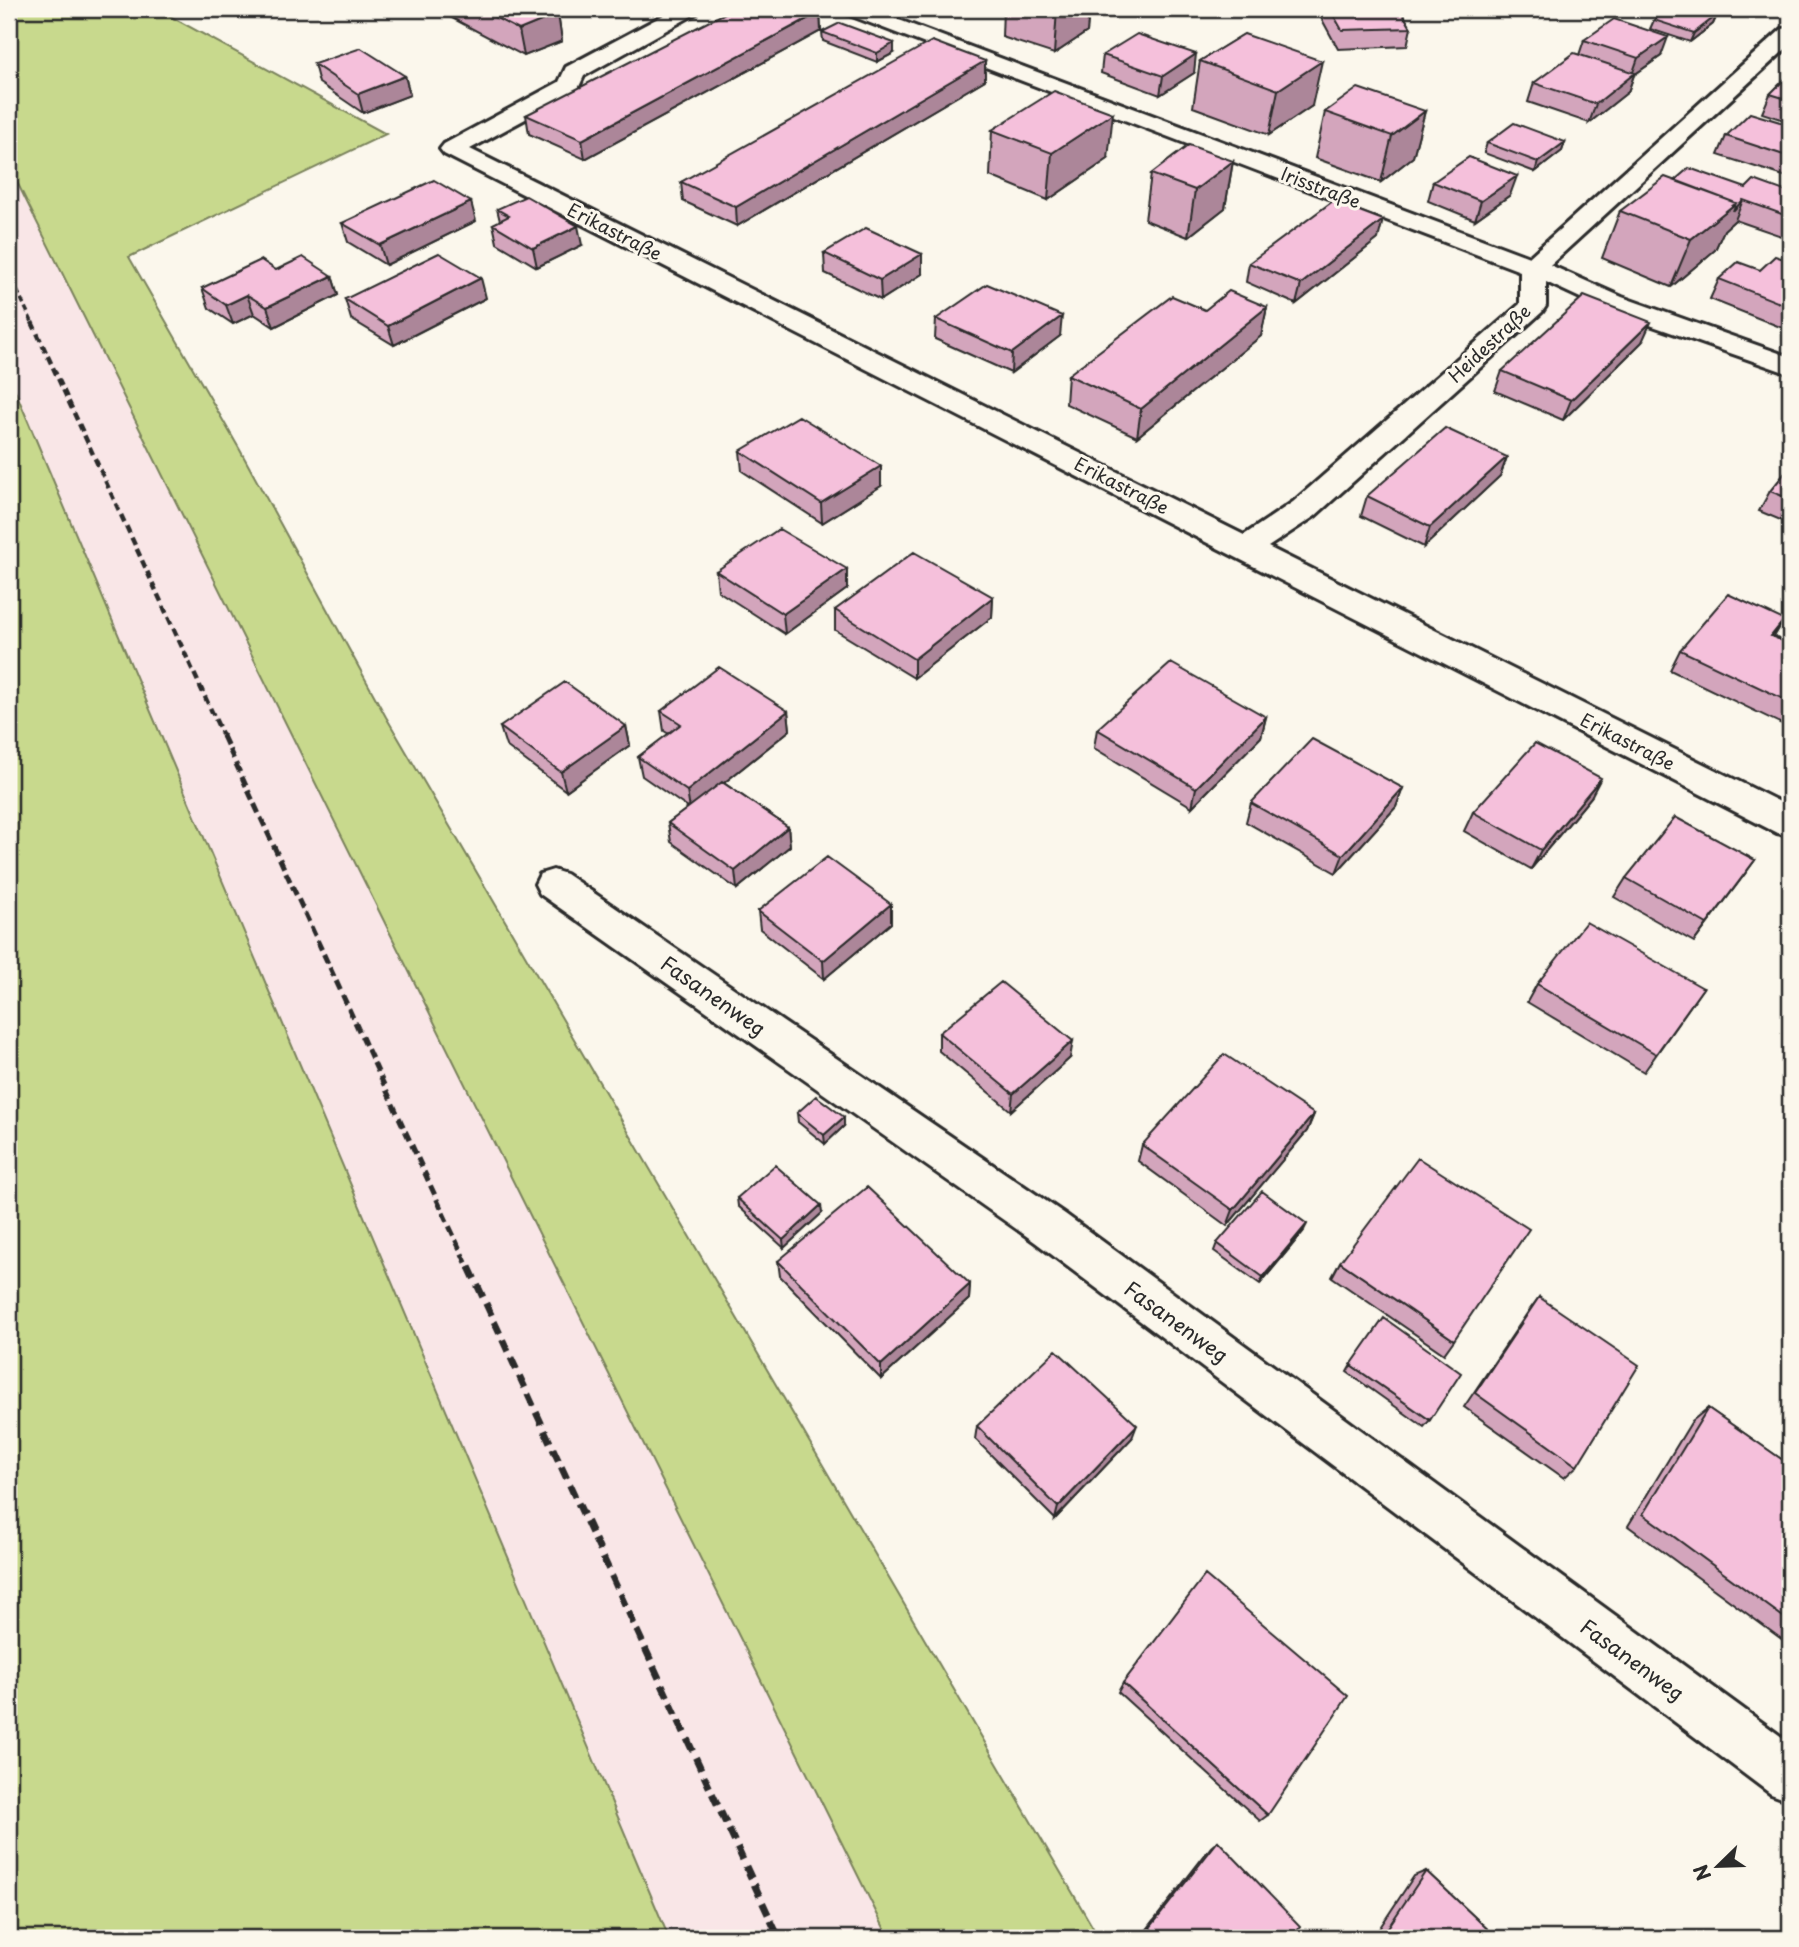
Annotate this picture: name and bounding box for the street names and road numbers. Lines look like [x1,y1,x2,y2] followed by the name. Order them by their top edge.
[1277,159,1365,215] street label: Irisstraße
[563,196,667,266] street label: Erikastraße
[1442,298,1536,388] street label: Heidestraße
[1070,450,1174,520] street label: Erikastraße
[1576,706,1680,776] street label: Erikastraße
[655,947,773,1043] street label: Fasanenweg
[1118,1272,1236,1370] street label: Fasanenweg
[1574,1610,1692,1708] street label: Fasanenweg

